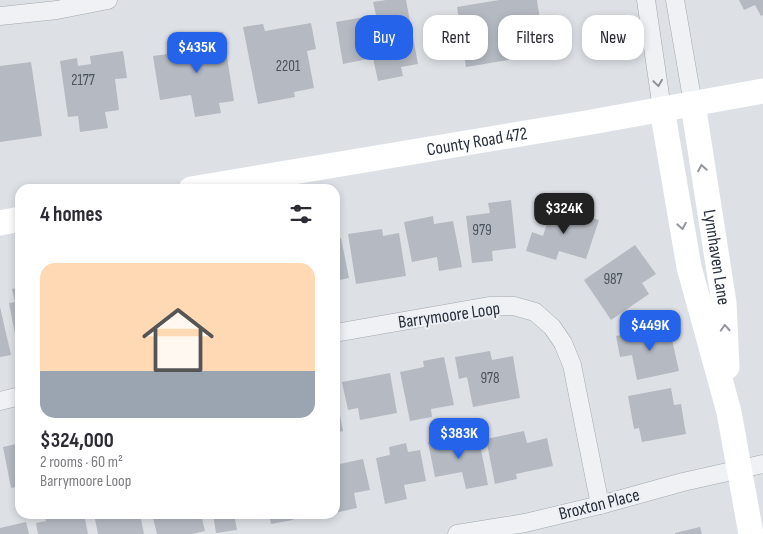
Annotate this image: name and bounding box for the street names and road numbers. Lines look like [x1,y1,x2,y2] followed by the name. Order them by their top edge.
[425,123,529,160] street label: County Road 472
[699,208,734,306] street label: Lynnhaven Lane
[397,298,501,333] street label: Barrymoore Loop
[557,484,642,525] street label: Broxton Place

